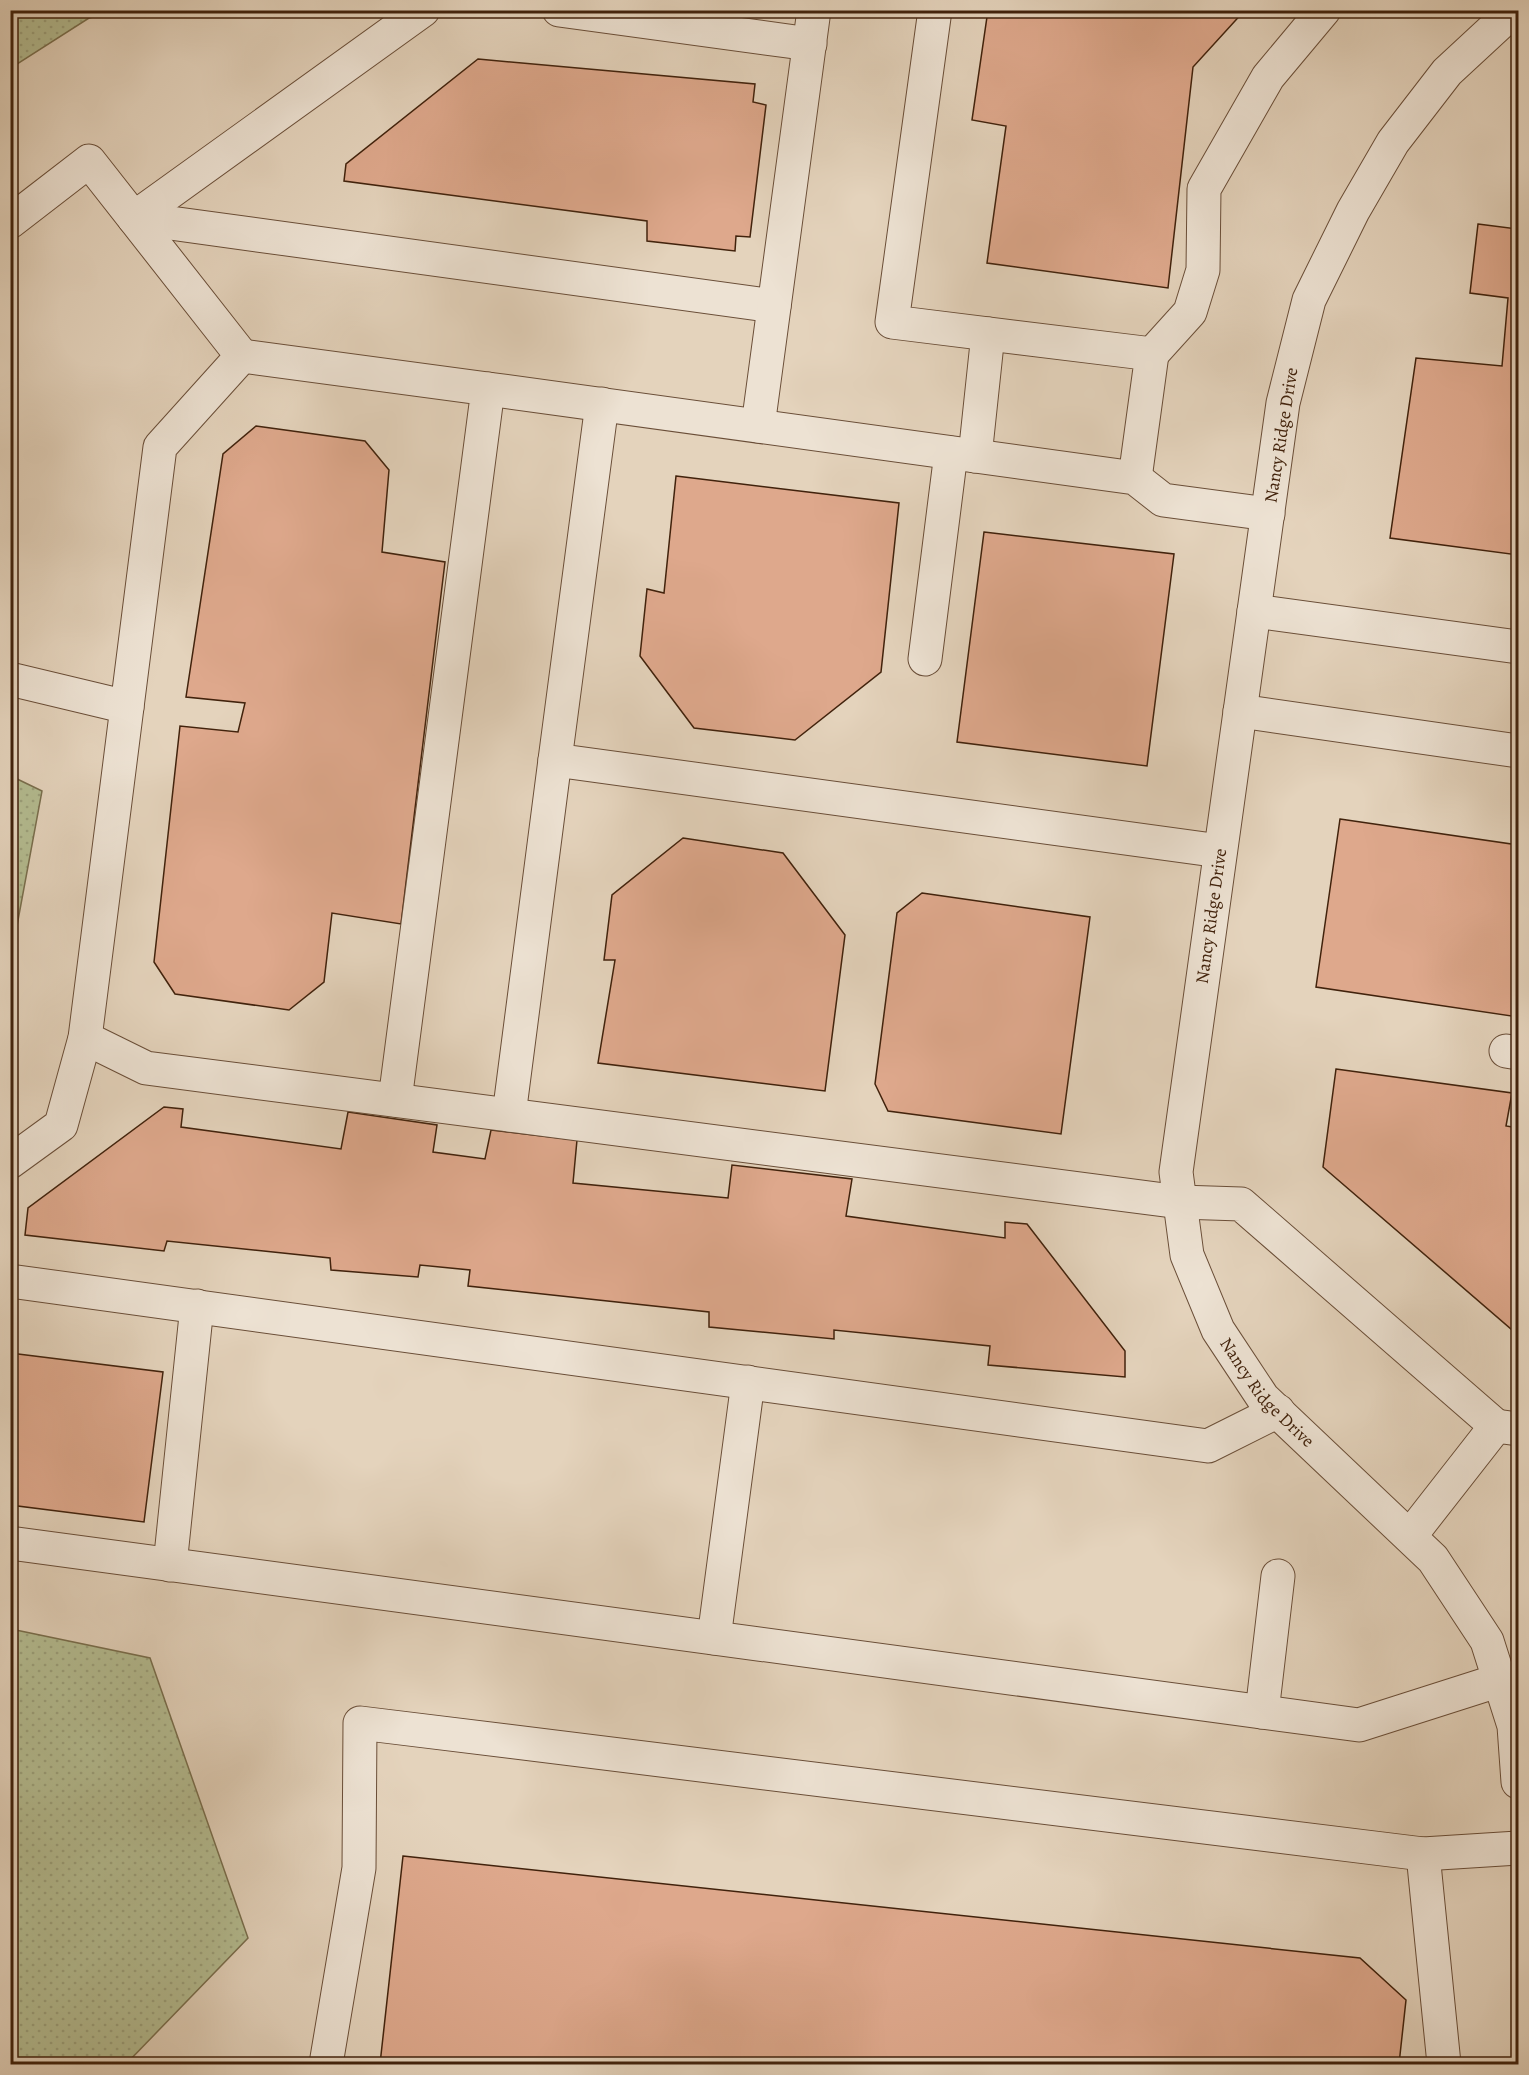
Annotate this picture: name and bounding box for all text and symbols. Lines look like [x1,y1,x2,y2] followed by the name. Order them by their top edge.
[1258,366,1304,504] street label: Nancy Ridge Drive
[1190,847,1232,985] street label: Nancy Ridge Drive
[1214,1333,1320,1453] street label: Nancy Ridge Drive

